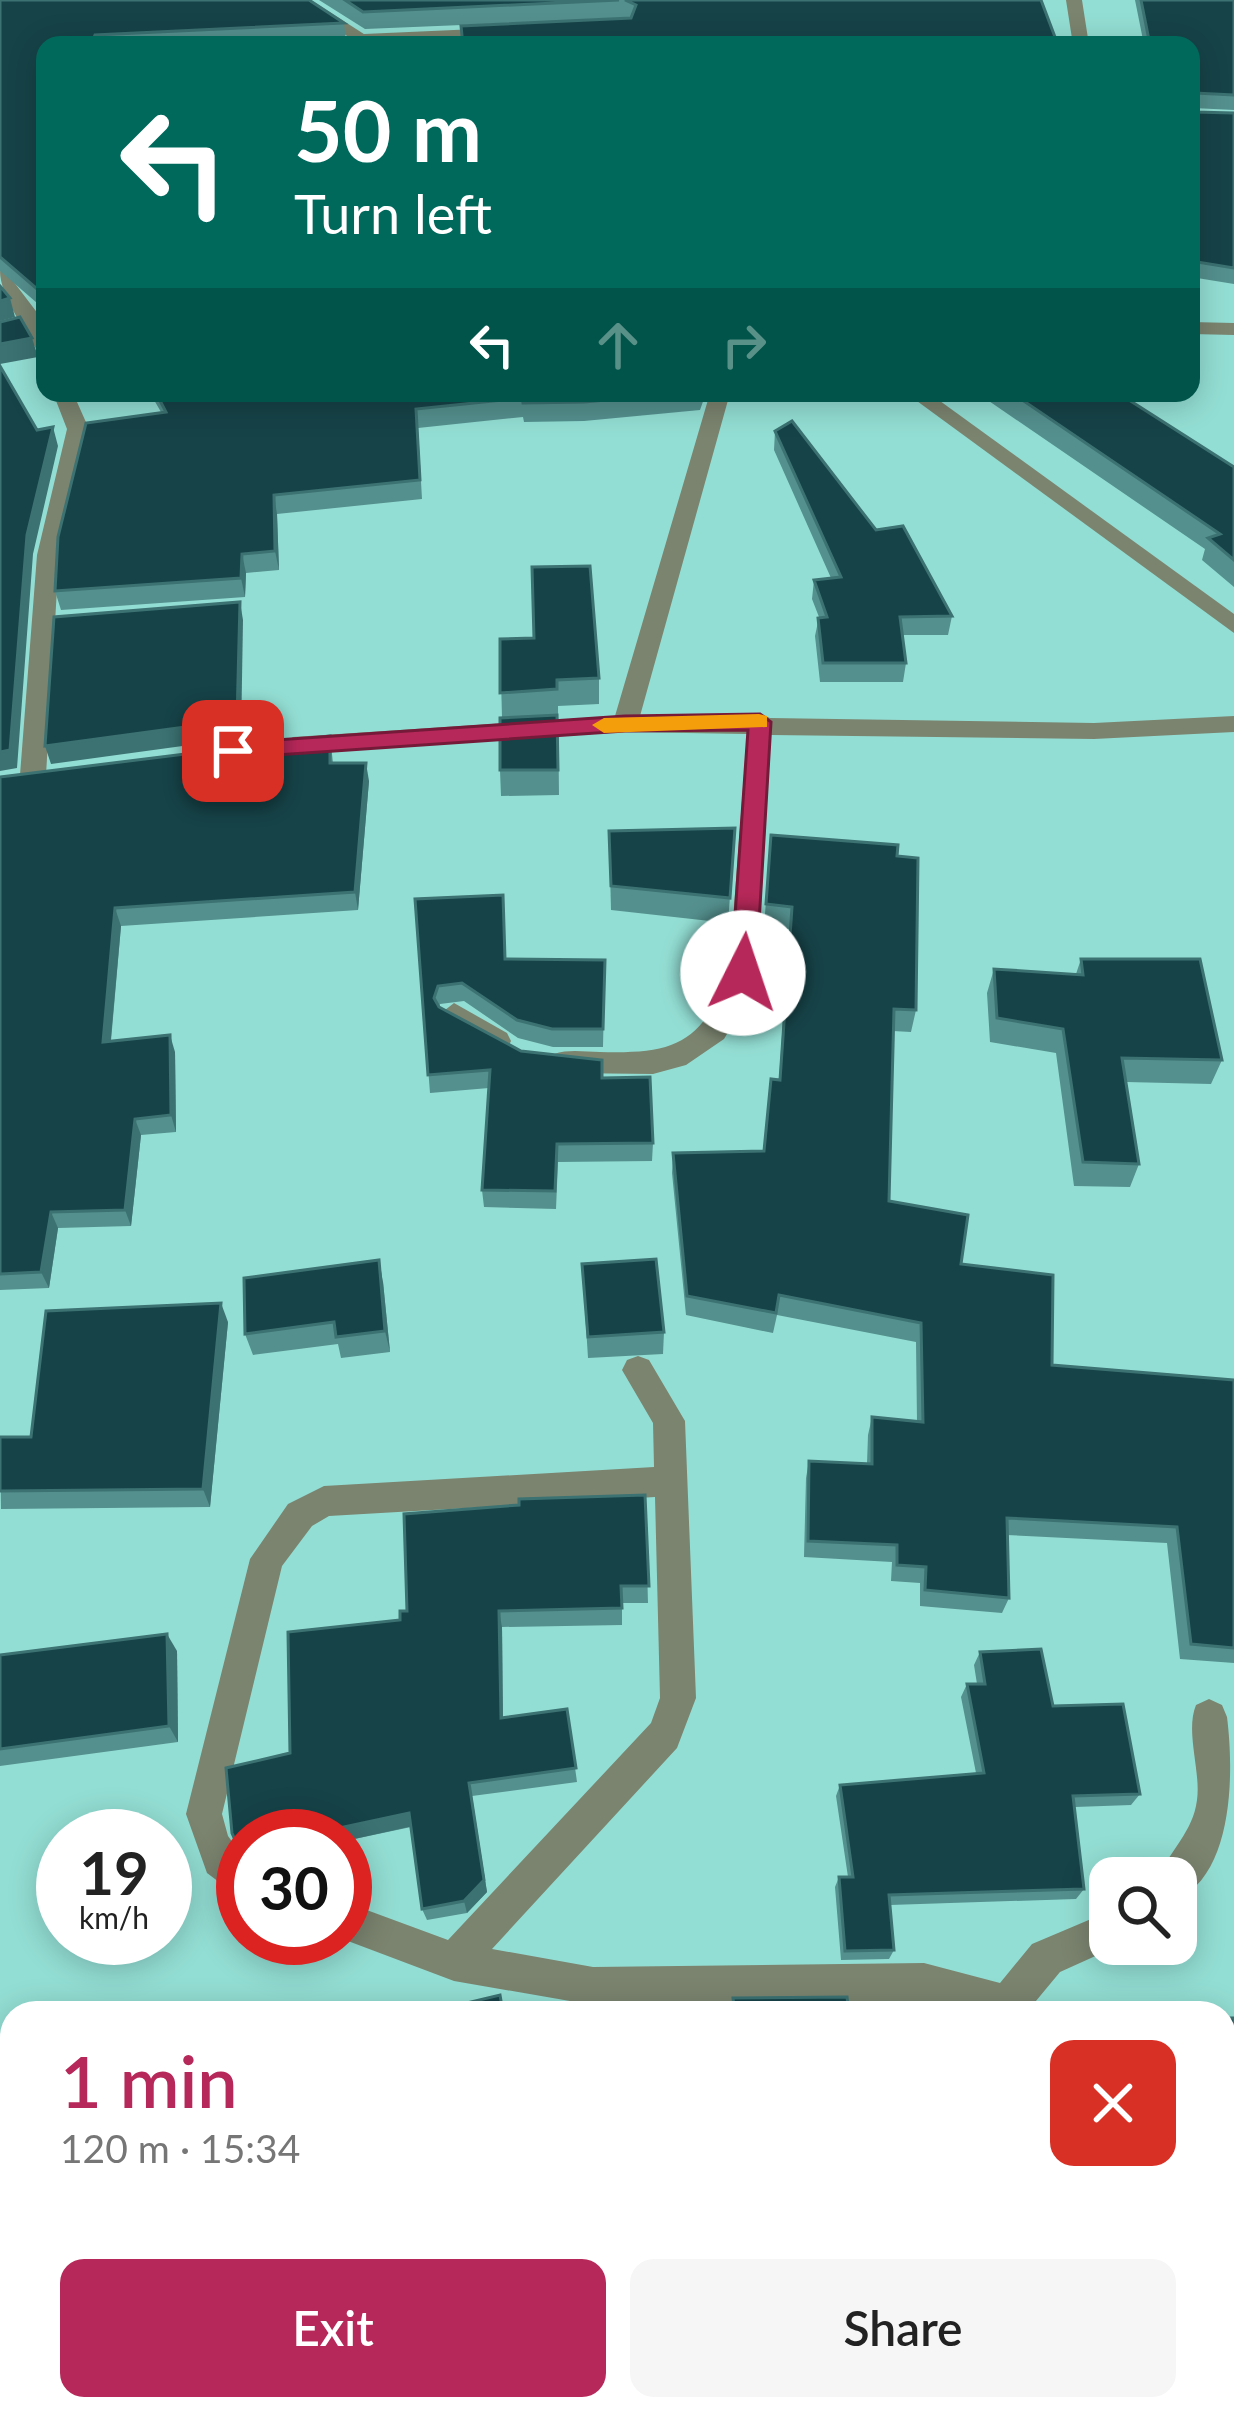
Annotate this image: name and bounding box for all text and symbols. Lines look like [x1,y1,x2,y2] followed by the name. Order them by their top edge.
[294,79,482,180] text: 50 m
[96,84,252,240] icon: left
[294,181,492,246] text: Turn left
[459,312,525,378] icon: left
[585,312,651,378] icon: ahead
[711,312,777,378] icon: right
[182,700,284,802] pin
[200,718,266,784] icon: arrive
[680,910,806,1036] position arrow
[216,1809,372,1965] speed limit sign: 30
[79,1836,149,1908] text: 19
[1089,1857,1197,1965] map controls
[1089,1857,1197,1965] button: search
[79,1899,149,1935] text: km/h
[60,2037,238,2123] text: 1 min
[1050,2040,1176,2166] button: close
[60,2125,300,2171] text: 120 m · 15:34
[60,2259,606,2397] button: Exit
[630,2259,1176,2397] button: Share

